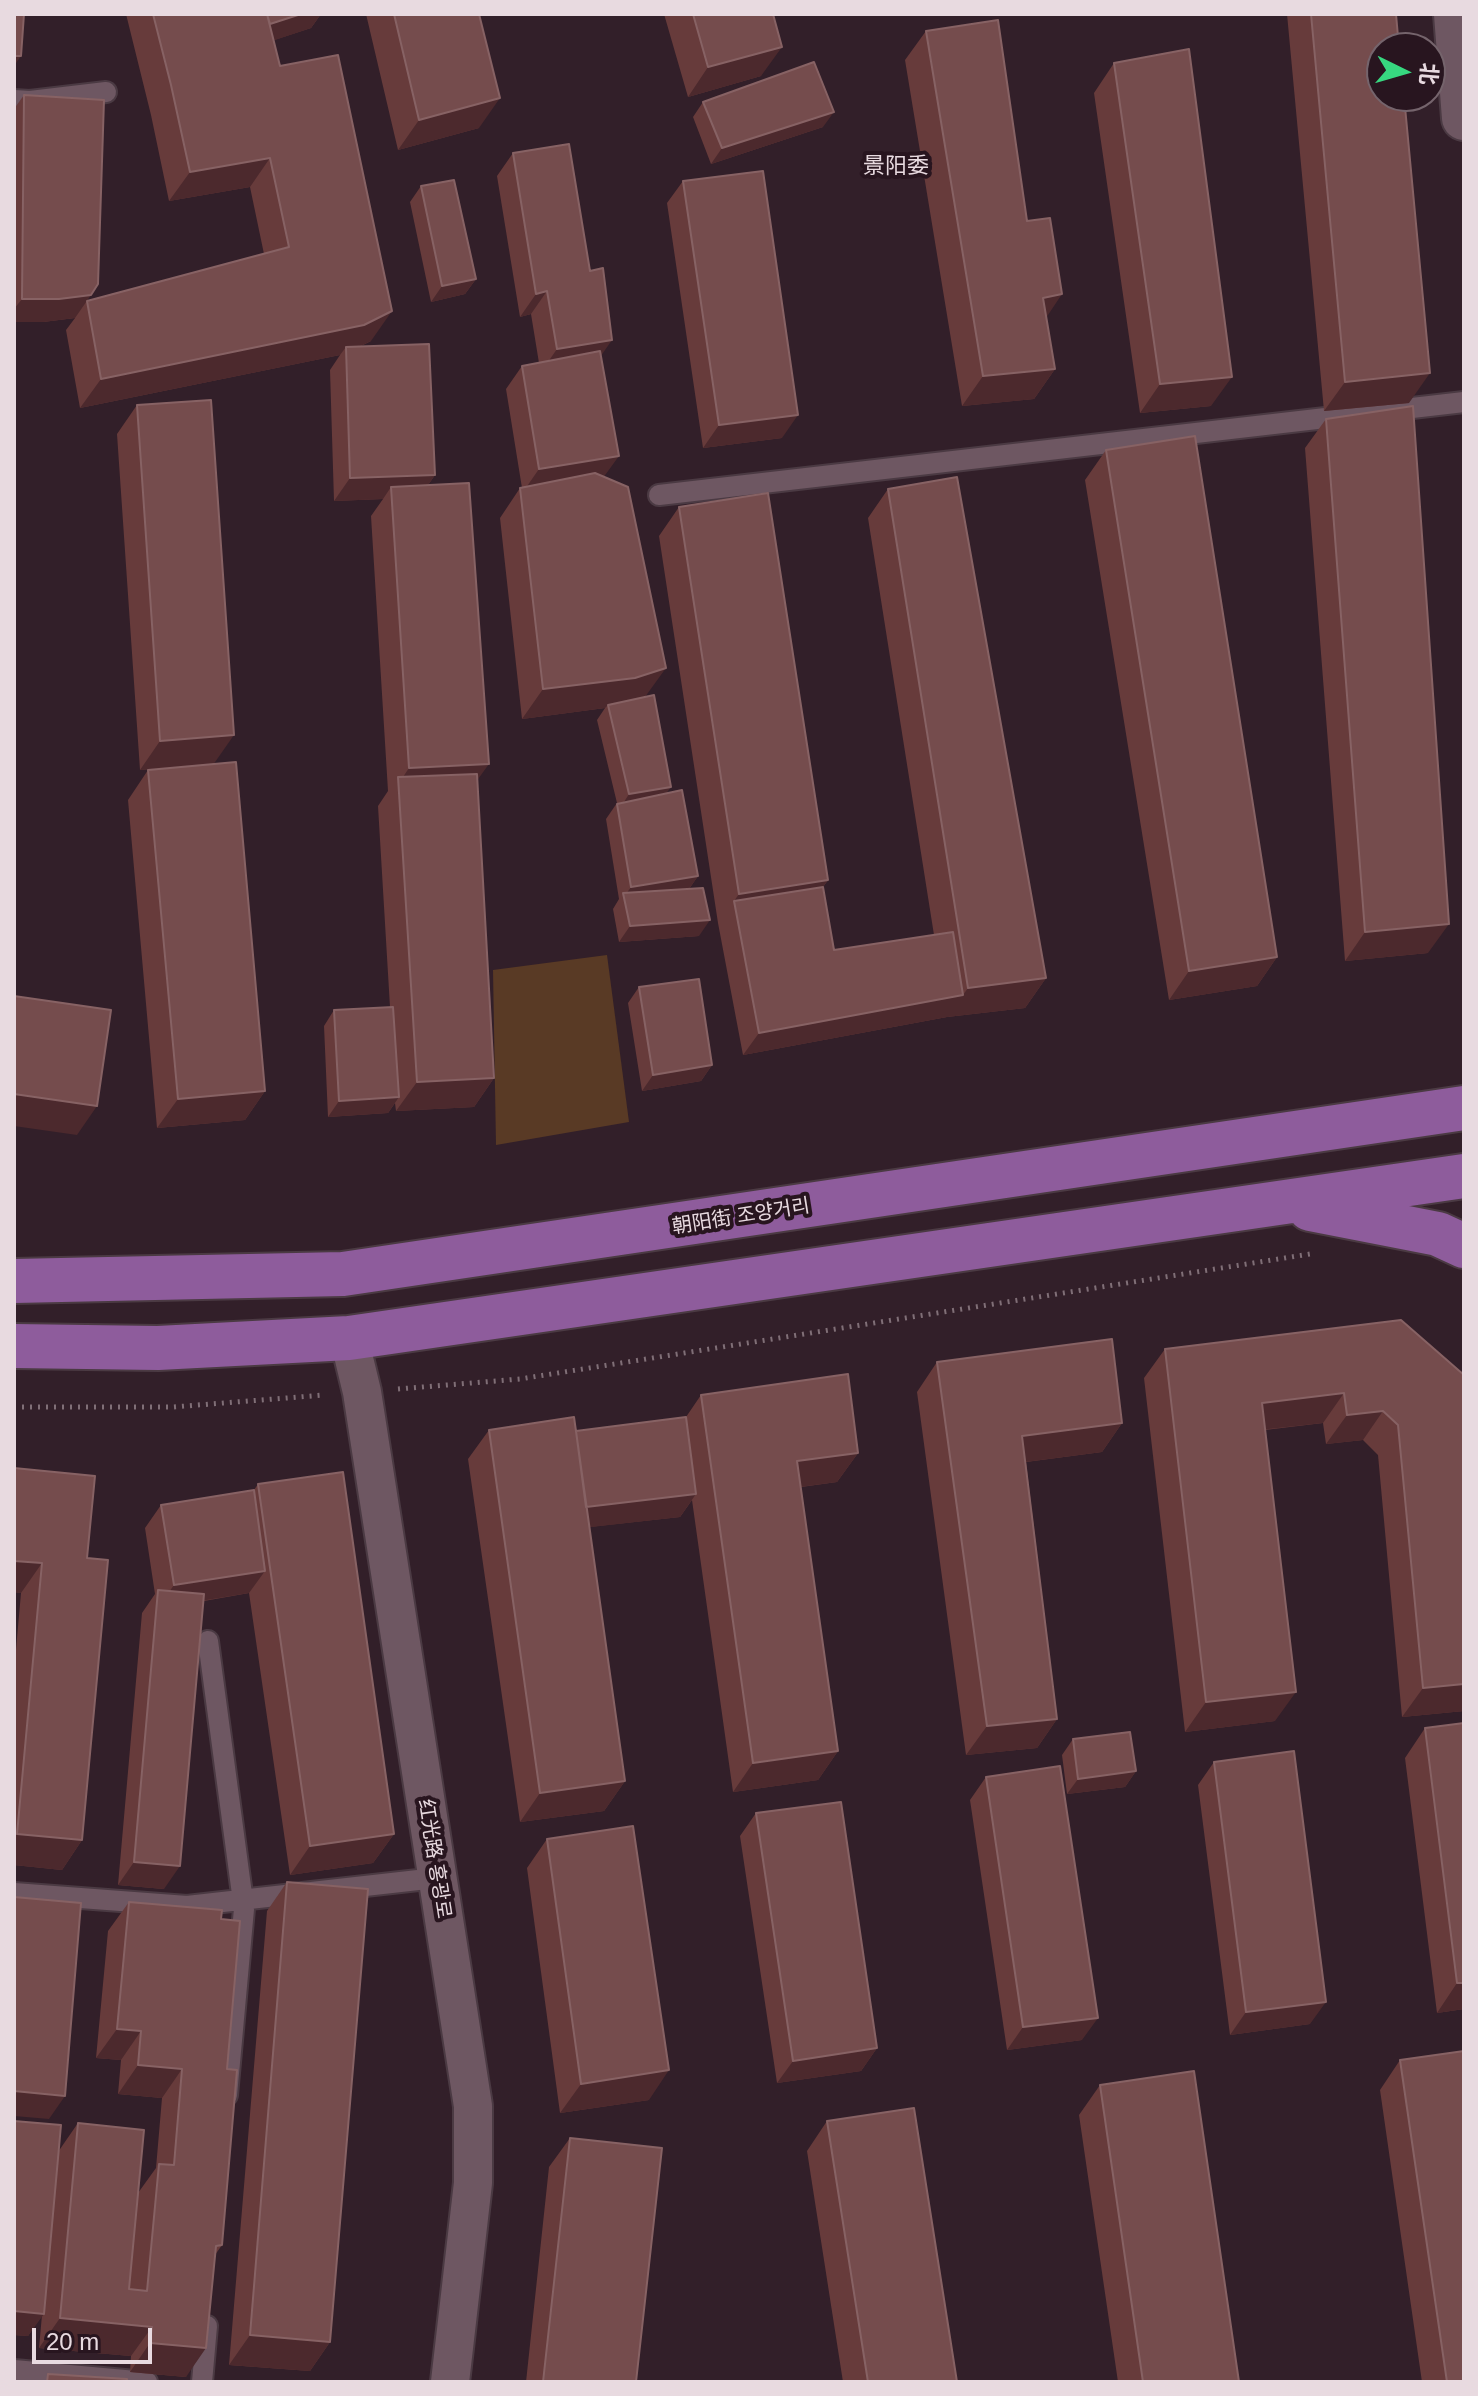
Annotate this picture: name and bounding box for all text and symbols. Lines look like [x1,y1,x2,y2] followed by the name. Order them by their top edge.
[1366,32,1446,112] north arrow
[1415,62,1442,86] text: 北
[863,154,929,180] district label: 景阳委
[670,1194,812,1240] street label: 朝阳街 조양거리
[413,1797,455,1921] street label: 红光路 홍광로
[36,2312,156,2362] scale bar
[46,2328,99,2355] text: 20 m

